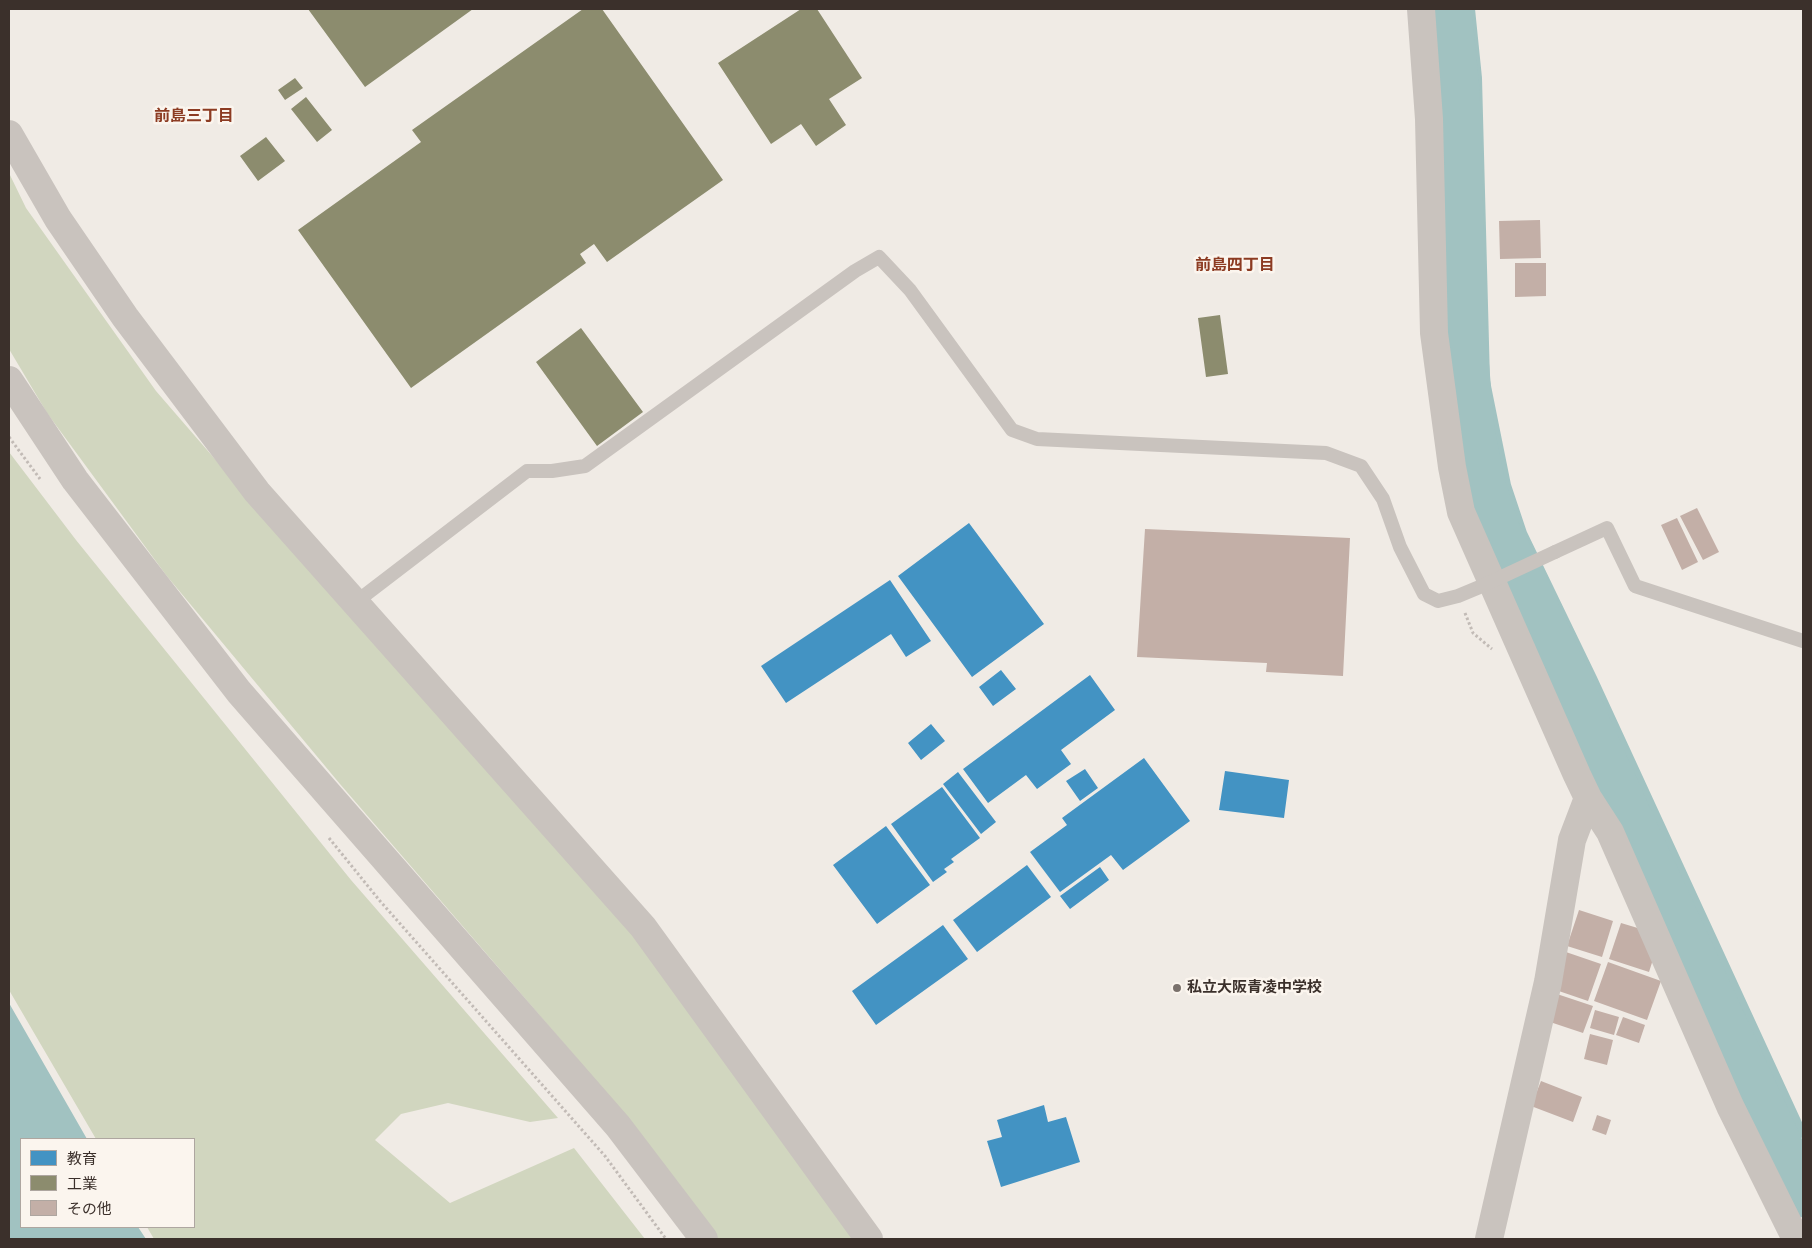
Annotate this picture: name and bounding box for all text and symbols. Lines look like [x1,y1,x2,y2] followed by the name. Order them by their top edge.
[154,107,234,127] district label: 前島三丁目
[1195,256,1275,276] district label: 前島四丁目
[1187,979,1322,997] place label: 私立大阪青凌中学校
[1171,982,1183,994] marker: 私立大阪青凌中学校
[20,1138,195,1228] legend
[67,1149,97,1169] text: 教育
[67,1174,97,1194] text: 工業
[67,1199,112,1219] text: その他

